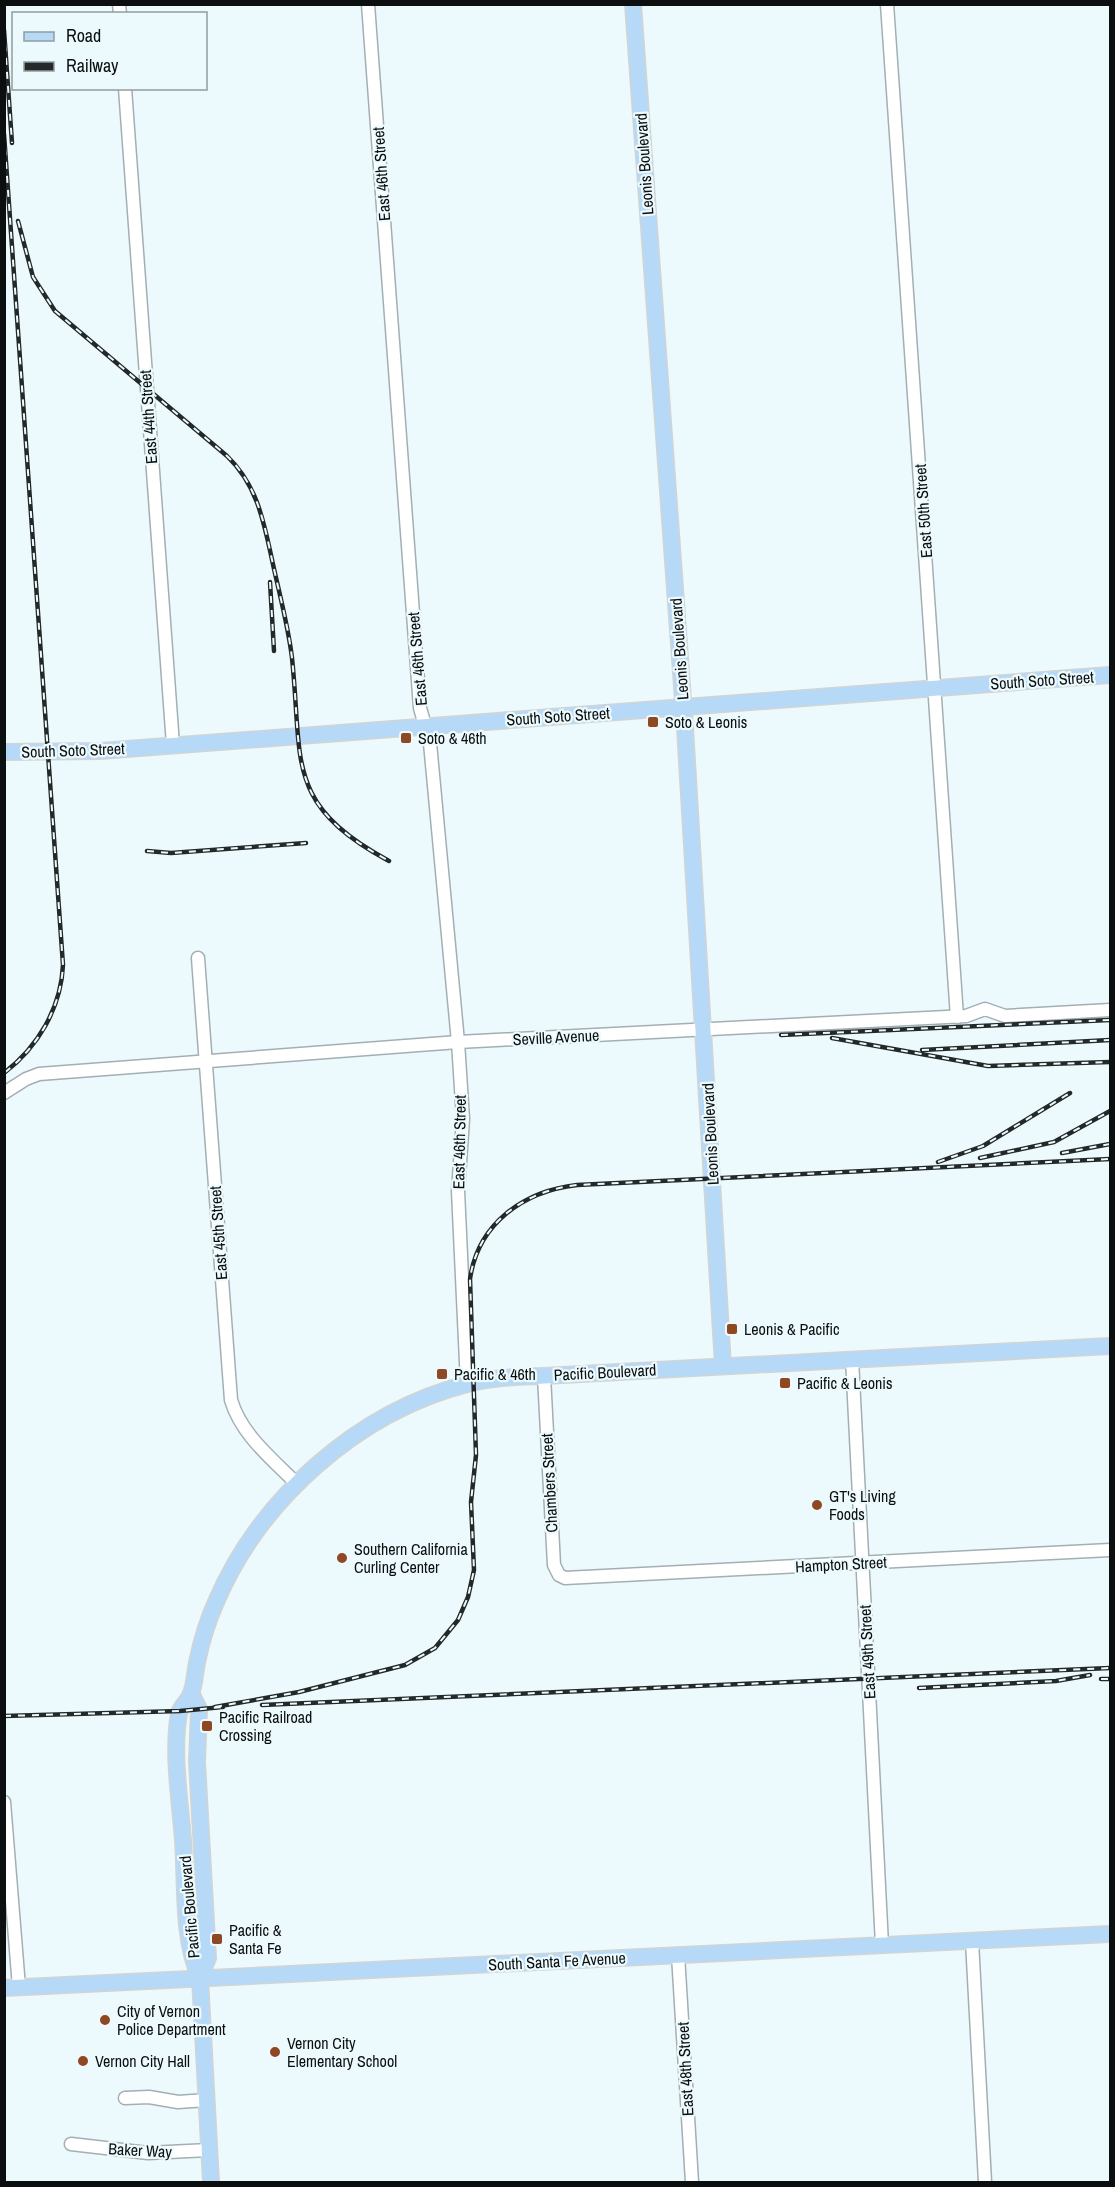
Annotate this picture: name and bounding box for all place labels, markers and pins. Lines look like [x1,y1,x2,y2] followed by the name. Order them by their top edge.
[665,711,747,733] place label: Soto & Leonis
[646,715,660,729] marker: Soto & Leonis
[418,727,487,749] place label: Soto & 46th
[399,731,413,745] marker: Soto & 46th
[744,1318,840,1340] place label: Leonis & Pacific
[725,1322,739,1336] marker: Leonis & Pacific
[454,1363,536,1385] place label: Pacific & 46th
[435,1367,449,1381] marker: Pacific & 46th
[797,1372,893,1394] place label: Pacific & Leonis
[778,1376,792,1390] marker: Pacific & Leonis
[829,1485,896,1525] place label: GT's Living Foods
[810,1498,824,1512] marker: GT's Living Foods
[354,1538,468,1578] place label: Southern California Curling Center
[335,1551,349,1565] marker: Southern California Curling Center
[219,1706,312,1746] place label: Pacific Railroad Crossing
[200,1719,214,1733] marker: Pacific Railroad Crossing
[229,1919,282,1959] place label: Pacific & Santa Fe
[210,1932,224,1946] marker: Pacific & Santa Fe
[117,2000,226,2040] place label: City of Vernon Police Department
[98,2013,112,2027] marker: City of Vernon Police Department
[287,2032,397,2072] place label: Vernon City Elementary School
[268,2045,282,2059] marker: Vernon City Elementary School
[95,2050,190,2072] place label: Vernon City Hall
[76,2054,90,2068] marker: Vernon City Hall

